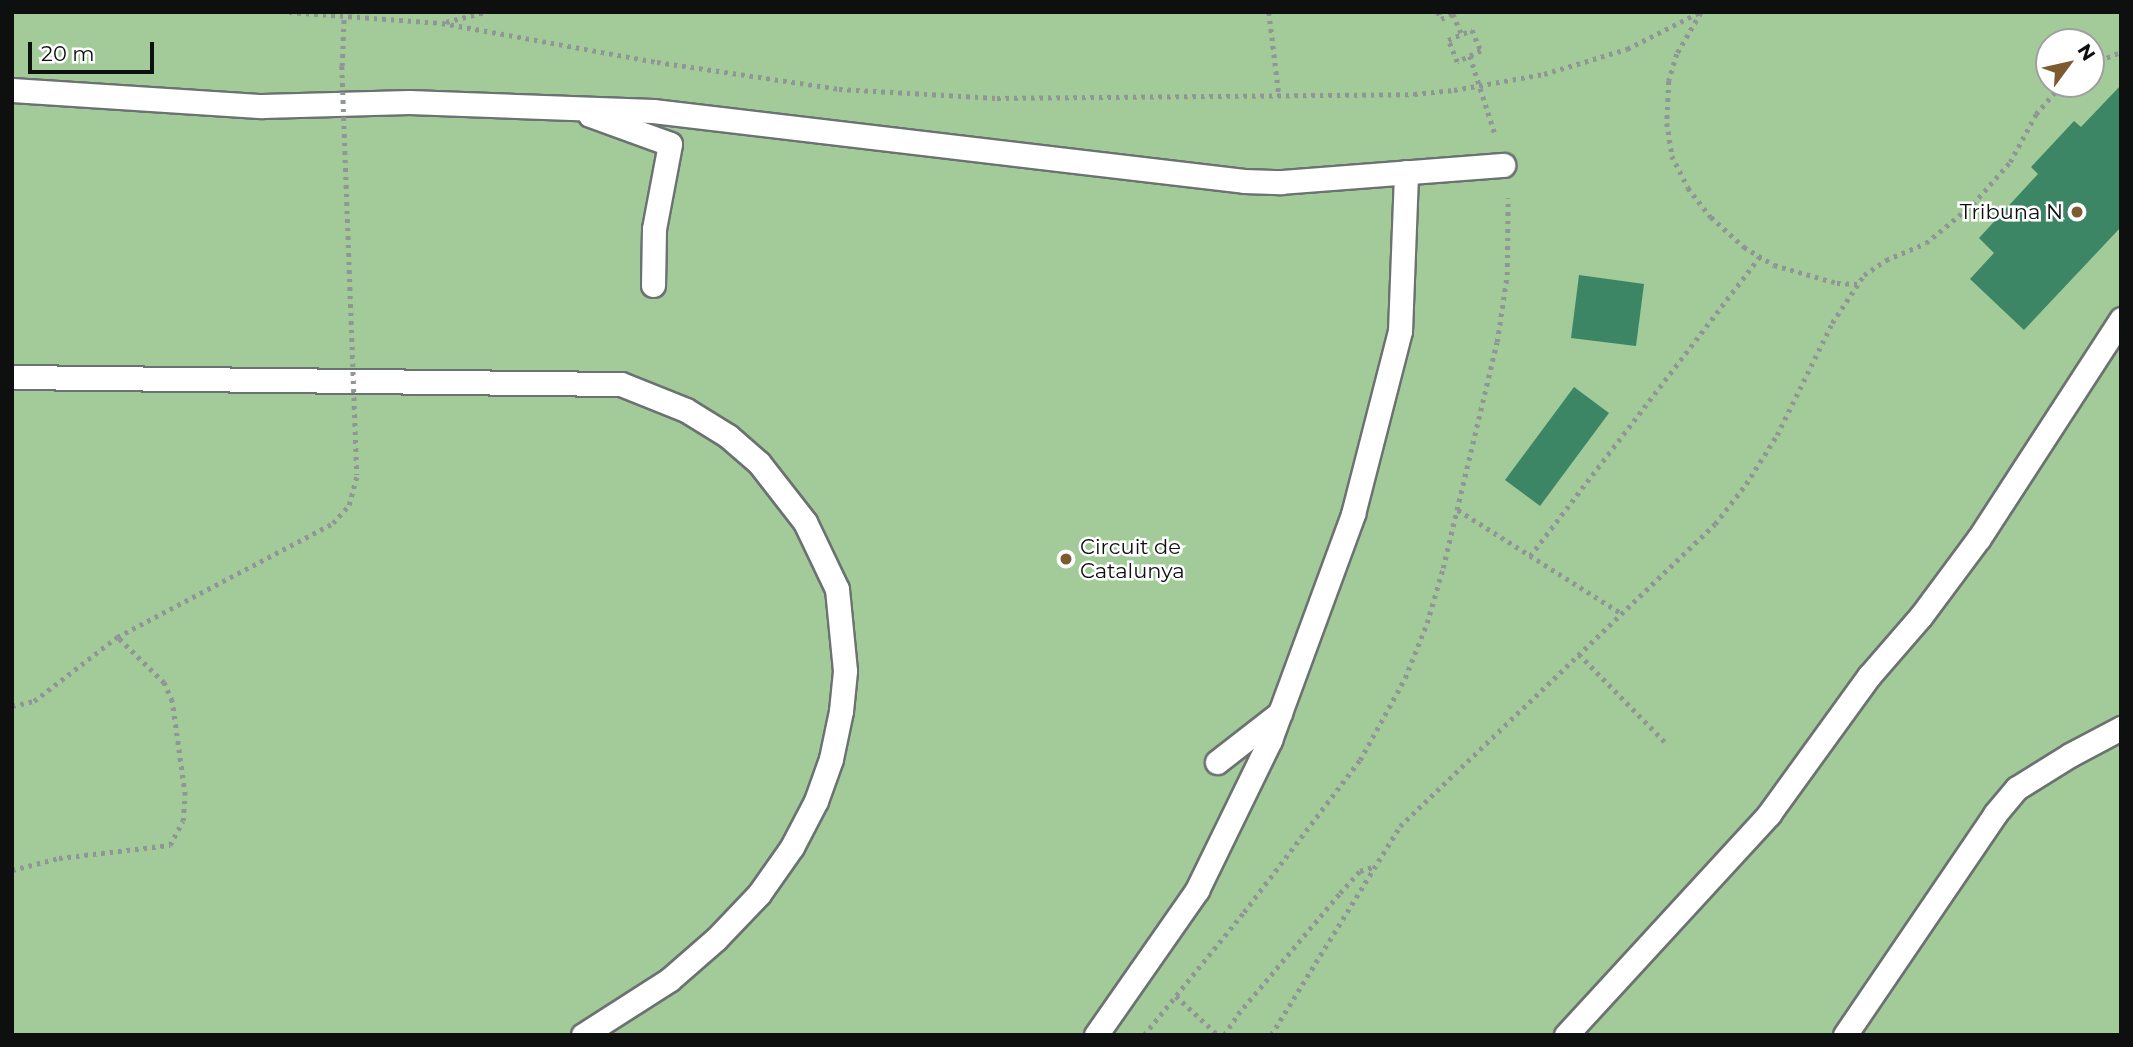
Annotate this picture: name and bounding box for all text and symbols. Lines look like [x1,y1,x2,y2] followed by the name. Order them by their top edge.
[32,28,158,72] scale bar
[2035,28,2105,98] north arrow
[2073,40,2100,65] text: N
[41,41,95,66] text: 20 m
[1960,199,2063,225] place label: Tribuna N
[2069,204,2085,220] marker: Tribuna N
[1080,534,1185,584] place label: Circuit de Catalunya
[1058,551,1074,567] marker: Circuit de Catalunya

